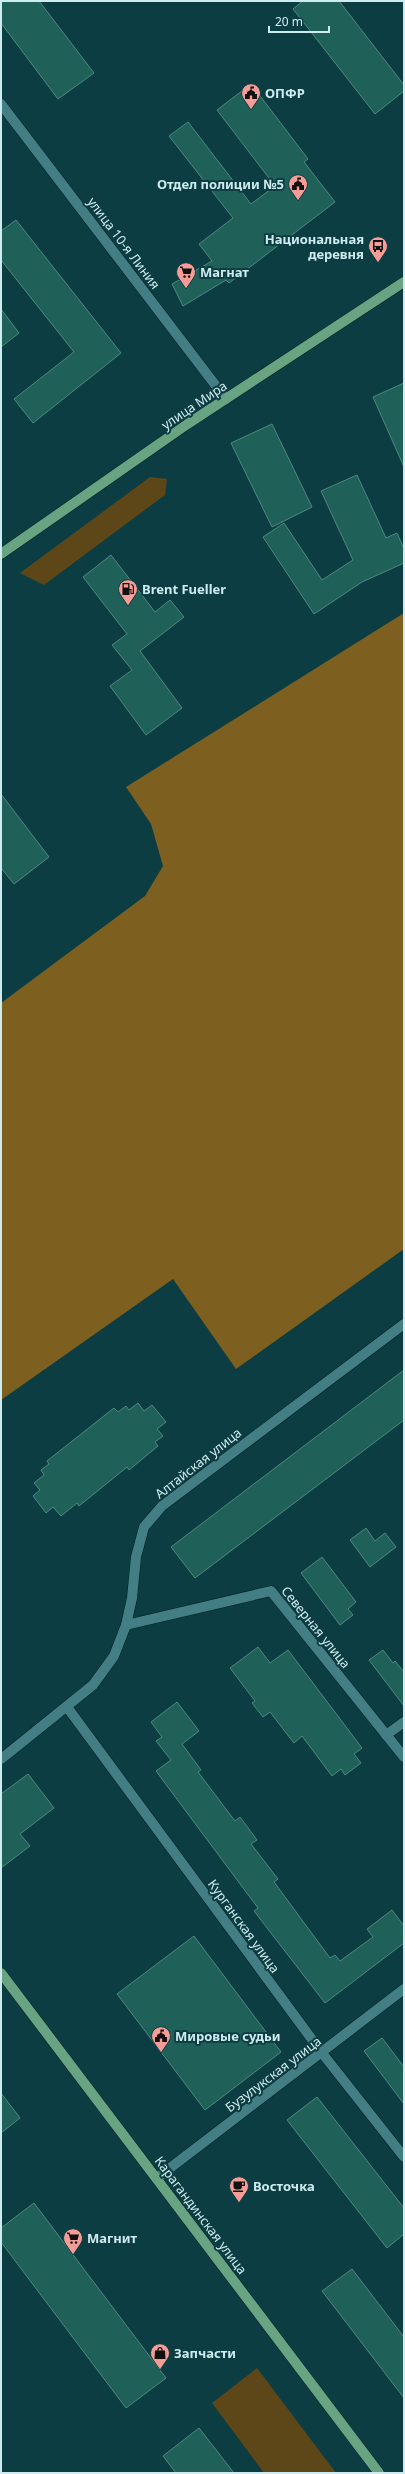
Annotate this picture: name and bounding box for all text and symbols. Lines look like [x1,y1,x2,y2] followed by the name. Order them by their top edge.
[269,8,329,34] scale bar
[275,13,303,30] text: 20 m
[240,82,262,110] public building icon: ОПФР
[265,84,305,102] place label: ОПФР
[287,173,309,201] public building icon: Отдел полиции №5
[157,175,284,193] place label: Отдел полиции №5
[83,193,165,293] street label: улица 10-я Линия
[265,230,364,263] place label: Национальная деревня
[367,235,389,263] bus stop icon: Национальная деревня
[175,261,197,289] supermarket icon: Магнат
[200,263,249,281] place label: Магнат
[158,377,230,433] street label: улица Мира
[117,578,139,606] fuel station icon: Brent Fueller
[142,580,226,598] place label: Brent Fueller
[151,1423,245,1503] street label: Алтайская улица
[277,1582,355,1672] street label: Северная улица
[204,1876,284,1976] street label: Курганская улица
[150,2025,172,2053] public building icon: Мировые судьи
[175,2027,280,2045] place label: Мировые судьи
[221,2032,325,2116] street label: Бузулукская улица
[151,2152,251,2278] street label: Карагандинская улица
[228,2175,250,2203] cafe icon: Восточка
[253,2177,315,2195] place label: Восточка
[62,2227,84,2255] supermarket icon: Магнит
[87,2229,137,2247] place label: Магнит
[149,2342,171,2370] shop icon: Запчасти
[174,2344,236,2362] place label: Запчасти

